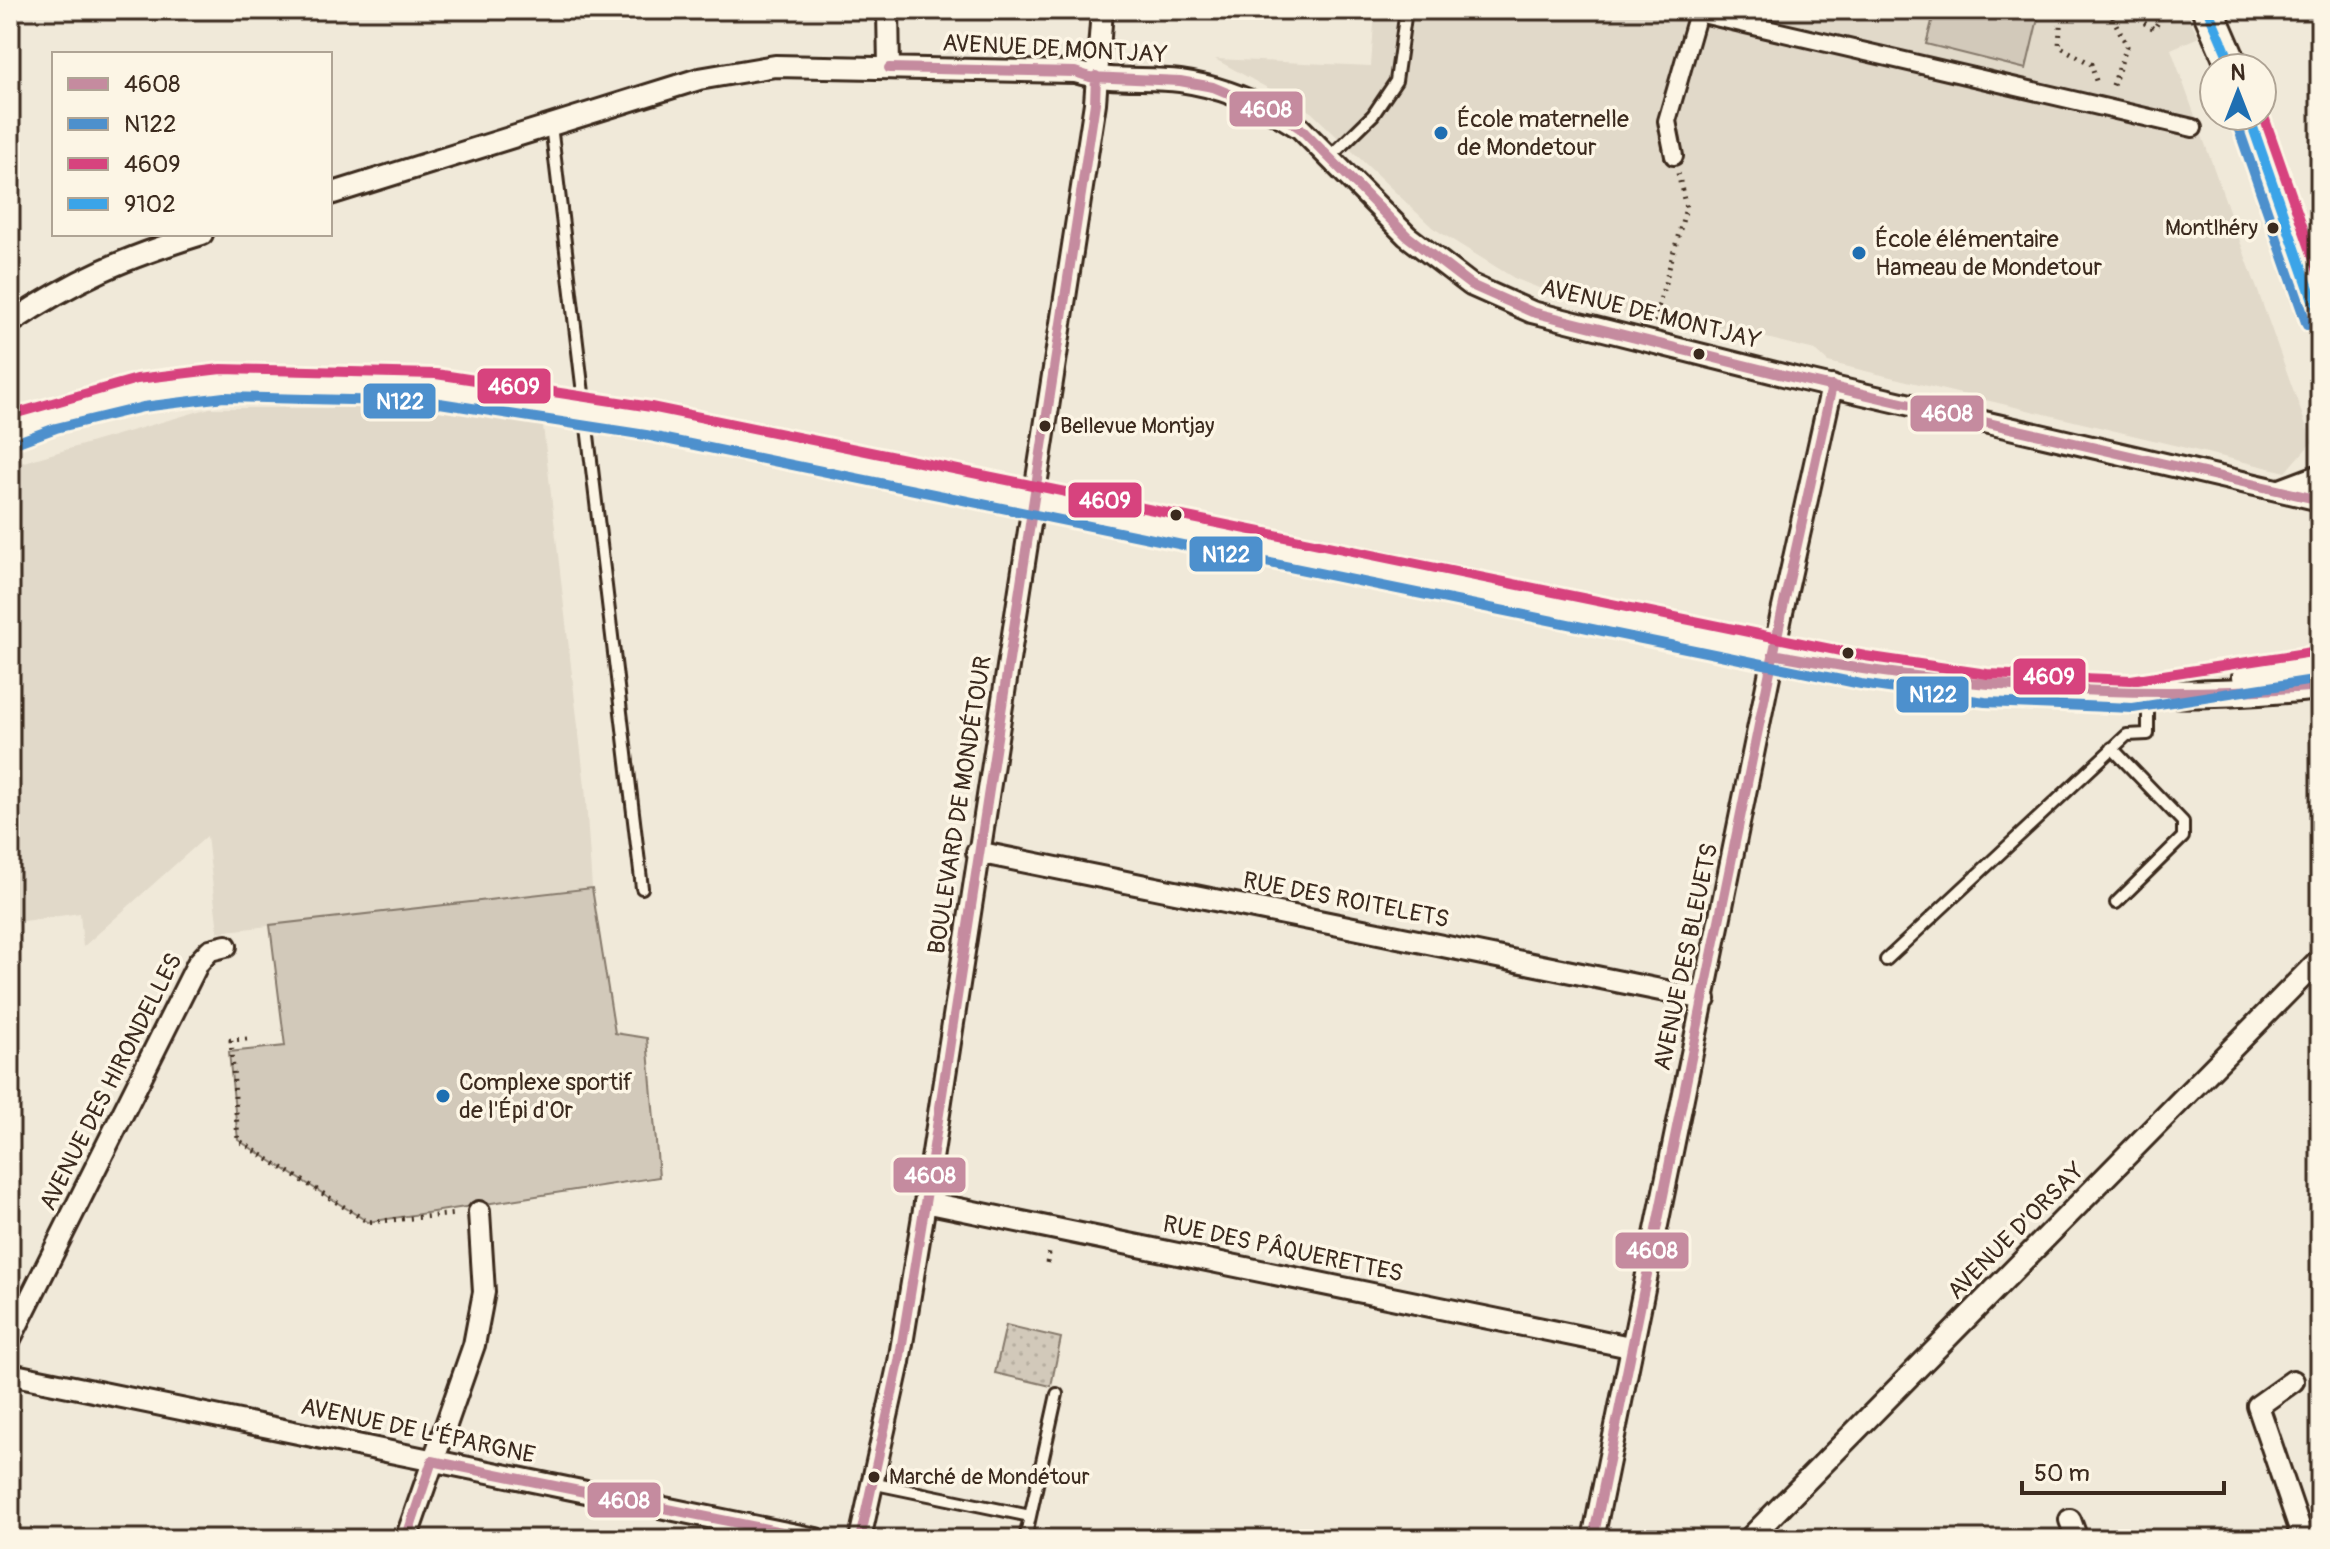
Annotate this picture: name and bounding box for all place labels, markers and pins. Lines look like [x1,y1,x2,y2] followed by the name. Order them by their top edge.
[1457,105,1629,162] place label: École maternelle de Mondetour
[1432,124,1450,142] marker: École maternelle de Mondetour
[2165,214,2258,242] place label: Montlhéry
[2265,220,2281,236] marker: Montlhéry
[1875,225,2102,282] place label: École élémentaire Hameau de Mondetour
[1850,244,1868,262] marker: École élémentaire Hameau de Mondetour
[1691,346,1707,362] unlabelled marker
[1060,412,1214,440] place label: Bellevue Montjay
[1037,418,1053,434] marker: Bellevue Montjay
[1168,507,1184,523] unlabelled marker
[1840,645,1856,661] unlabelled marker
[459,1068,633,1125] place label: Complexe sportif de l'Épi d'Or
[434,1087,452,1105] marker: Complexe sportif de l'Épi d'Or
[889,1463,1090,1491] place label: Marché de Mondétour
[866,1469,882,1485] marker: Marché de Mondétour

